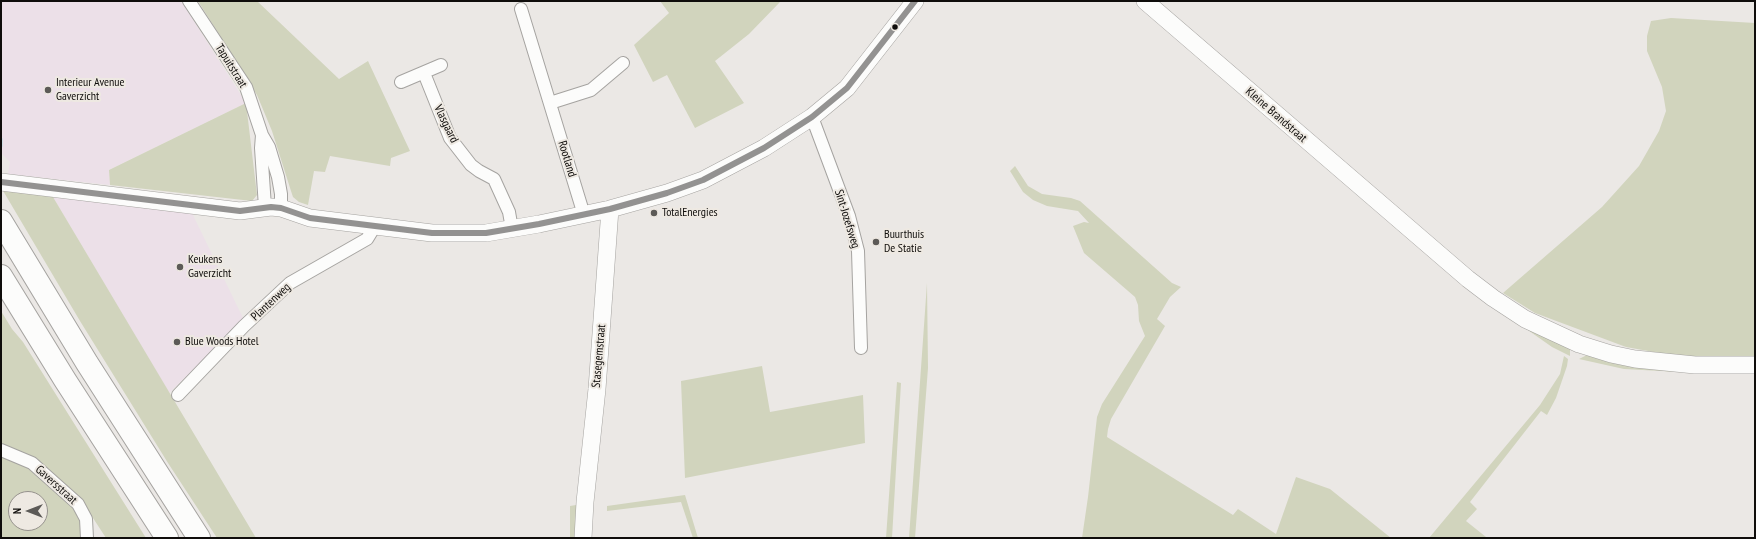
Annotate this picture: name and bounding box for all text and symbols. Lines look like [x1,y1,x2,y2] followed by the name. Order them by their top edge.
[890,22,900,32] unlabelled marker
[212,41,250,91] street label: Tapuitstraat
[56,76,124,104] place label: Interieur Avenue Gaverzicht
[1242,84,1310,146] street label: Kleine Brandstraat
[43,85,53,95] marker: Interieur Avenue Gaverzicht
[431,103,461,145] street label: Vlasgaard
[555,139,579,179] street label: Rootland
[831,188,863,250] street label: Sint-Jozefsweg
[662,206,718,220] place label: TotalEnergies
[649,208,659,218] marker: TotalEnergies
[884,228,924,256] place label: Buurthuis De Statie
[871,237,881,247] marker: Buurthuis De Statie
[188,253,231,281] place label: Keukens Gaverzicht
[175,262,185,272] marker: Keukens Gaverzicht
[248,280,294,324] street label: Plantenweg
[589,324,609,388] street label: Stasegemstraat
[185,335,259,349] place label: Blue Woods Hotel
[172,337,182,347] marker: Blue Woods Hotel
[32,463,80,507] street label: Gaversstraat
[8,491,48,531] north arrow
[10,508,24,514] text: N

